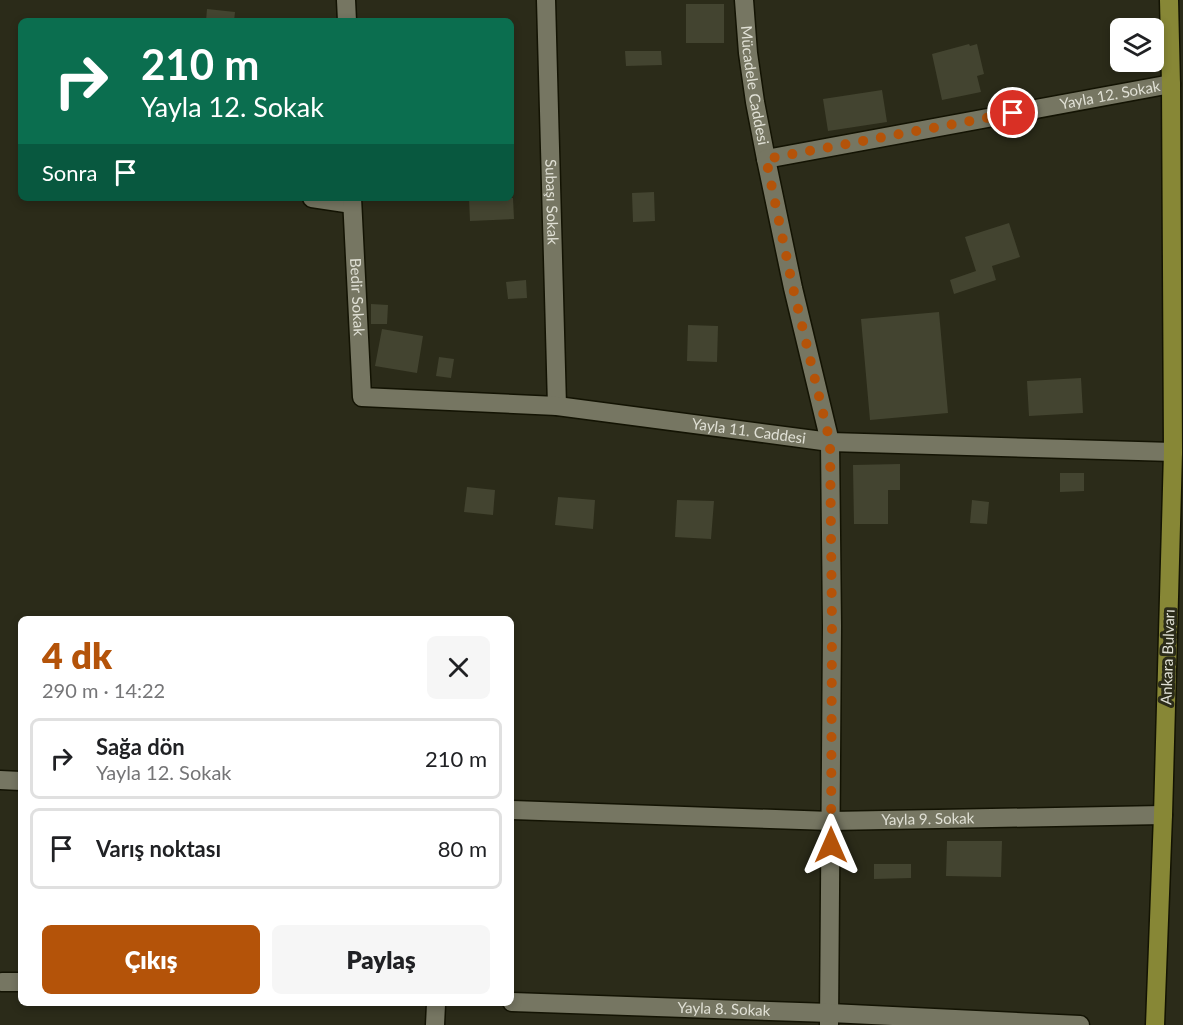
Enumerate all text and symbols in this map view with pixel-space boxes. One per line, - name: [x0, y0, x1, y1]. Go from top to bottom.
- map controls: [1110, 18, 1164, 72]
- button: layers: [1110, 18, 1164, 72]
- street label: Mücadele Caddesi: [738, 25, 773, 146]
- text: 210 m: [141, 39, 259, 89]
- icon: right: [42, 42, 120, 120]
- street label: Yayla 12. Sokak: [1058, 76, 1162, 112]
- pin: [987, 87, 1038, 138]
- text: Yayla 12. Sokak: [141, 90, 324, 123]
- icon: arrive: [996, 96, 1029, 129]
- icon: arrive: [109, 156, 142, 189]
- text: Sonra: [42, 159, 97, 186]
- street label: Subaşı Sokak: [542, 159, 563, 245]
- street label: Bedir Sokak: [347, 257, 369, 337]
- street label: Yayla 11. Caddesi: [691, 414, 807, 447]
- street label: Ankara Bulvarı: [1156, 609, 1178, 705]
- text: 4 dk: [42, 633, 112, 677]
- button: close: [427, 636, 490, 699]
- text: 290 m · 14:22: [42, 678, 165, 702]
- text: Sağa dön: [96, 733, 185, 760]
- icon: right: [45, 742, 78, 775]
- text: 210 m: [425, 745, 487, 772]
- text: Yayla 12. Sokak: [96, 760, 231, 784]
- street label: Yayla 9. Sokak: [881, 808, 975, 828]
- position arrow: [799, 813, 863, 877]
- icon: arrive: [45, 832, 78, 865]
- text: Varış noktası: [96, 835, 221, 862]
- text: 80 m: [438, 835, 487, 862]
- button: Çıkış: [42, 925, 260, 994]
- button: Paylaş: [272, 925, 490, 994]
- street label: Yayla 8. Sokak: [677, 998, 771, 1019]

